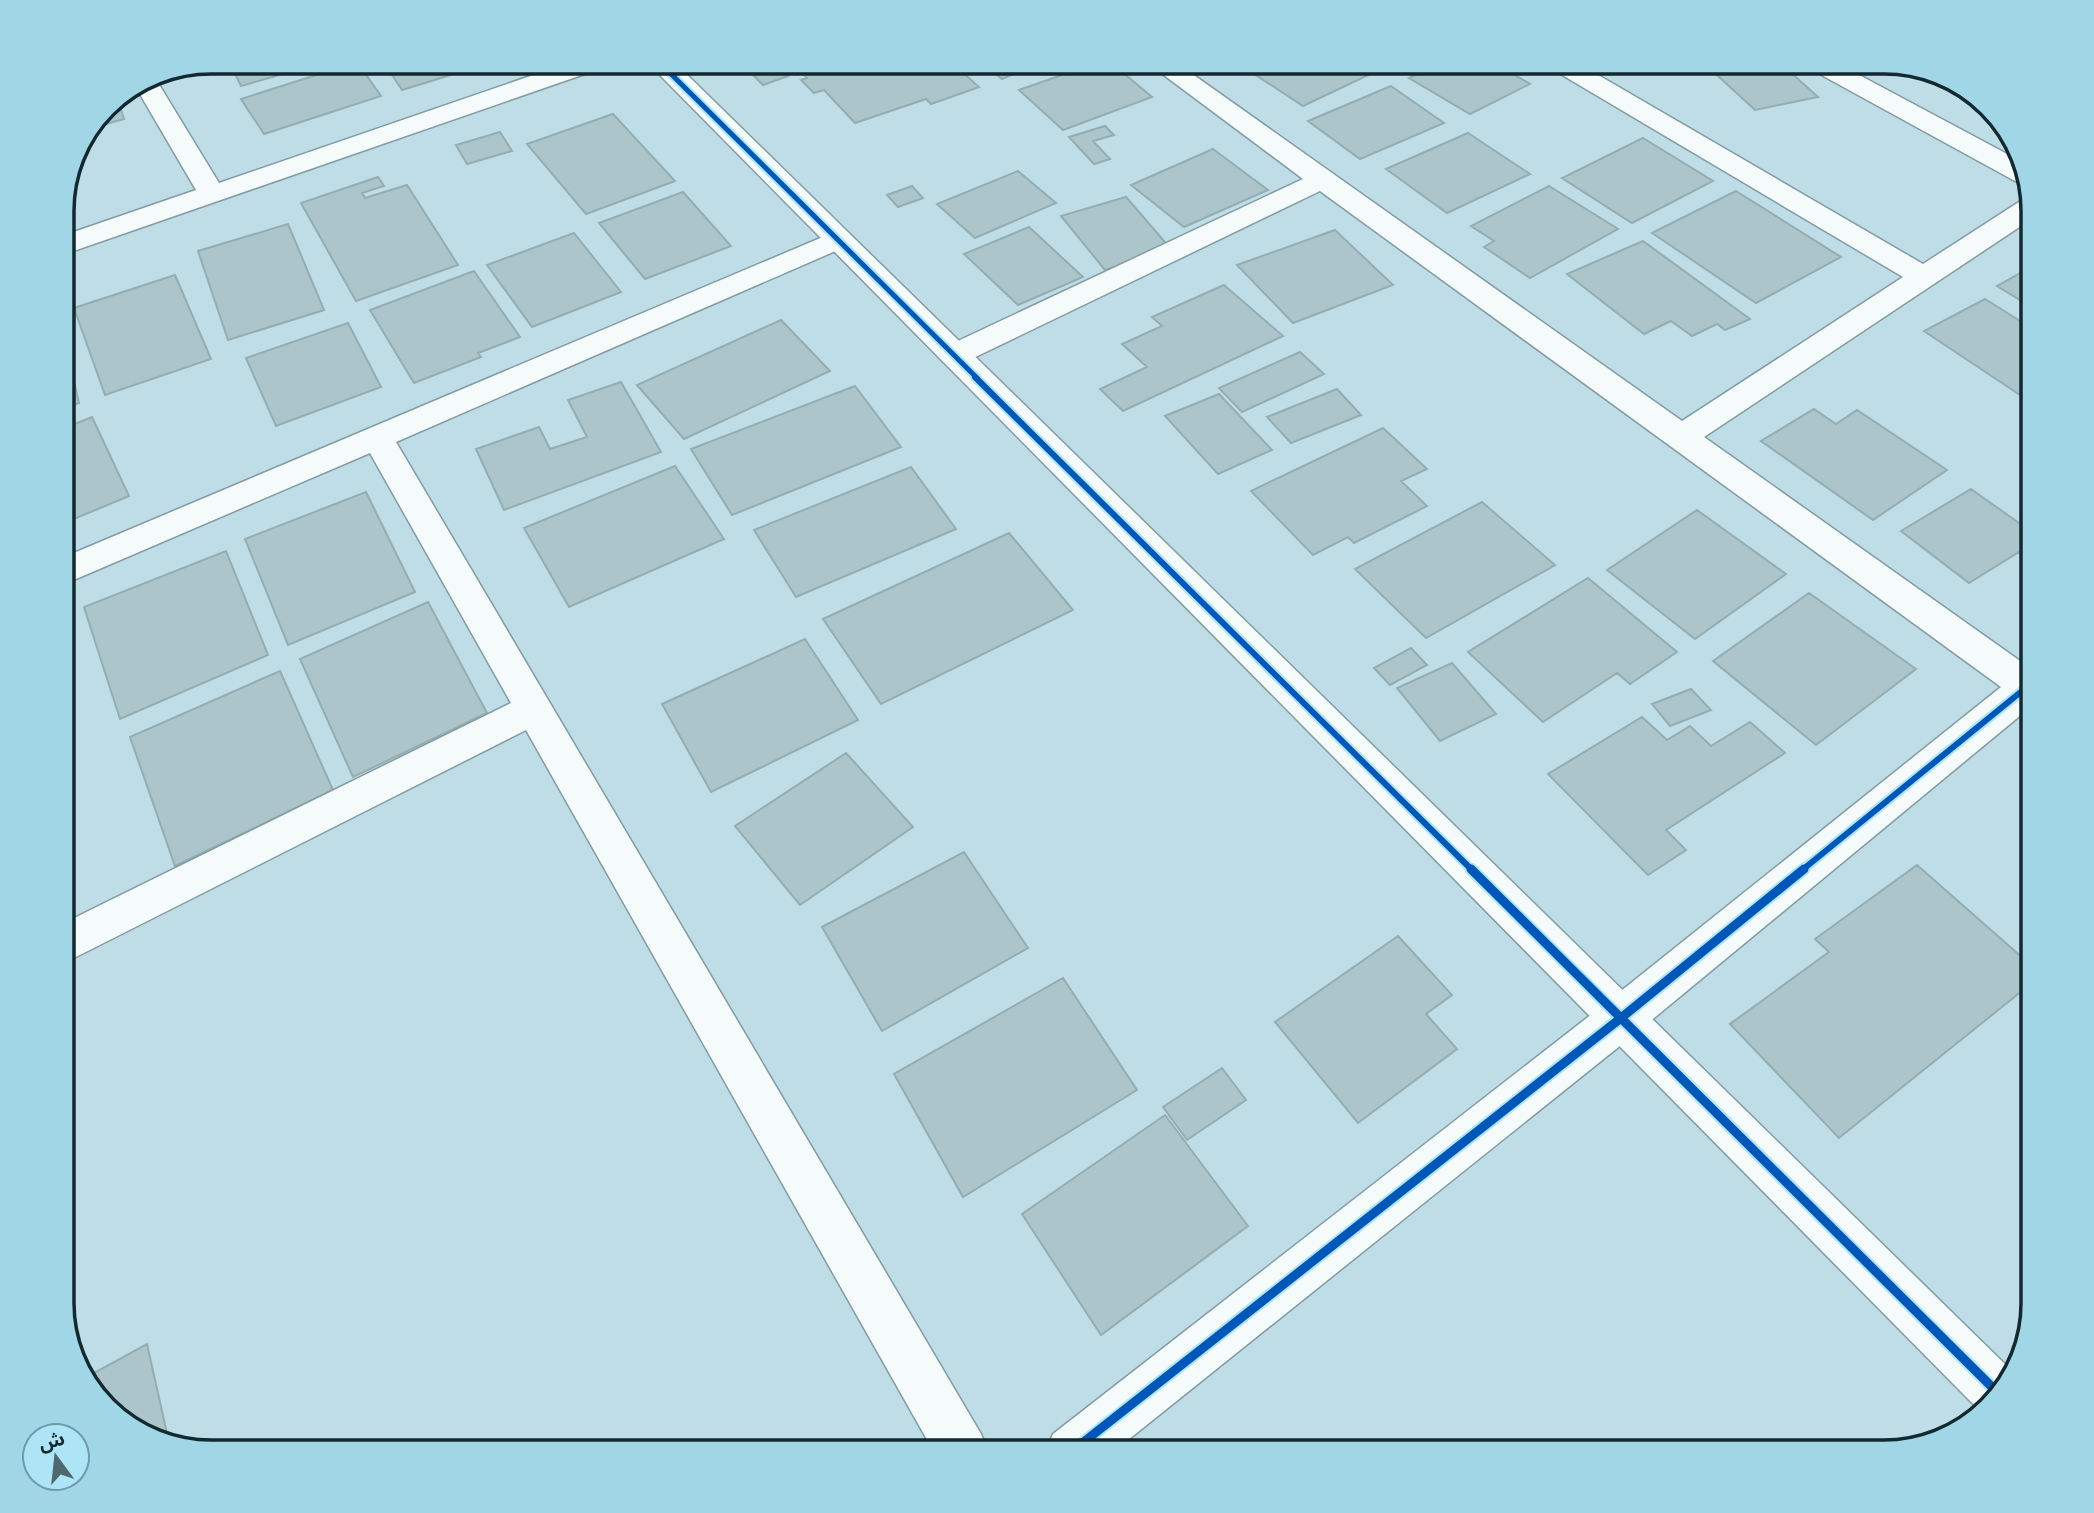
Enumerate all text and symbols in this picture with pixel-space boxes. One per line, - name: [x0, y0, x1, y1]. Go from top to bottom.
- north arrow: [21, 1422, 91, 1492]
- text: ش: [36, 1428, 67, 1455]

